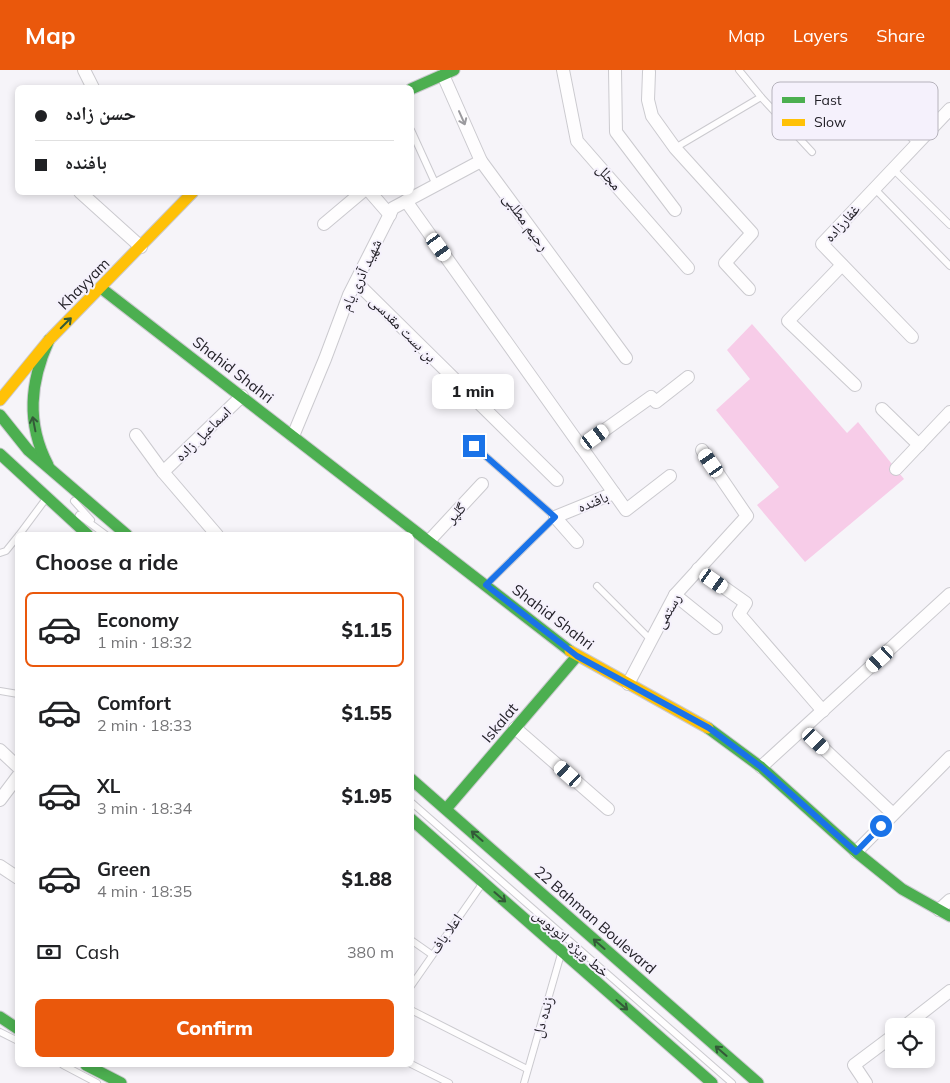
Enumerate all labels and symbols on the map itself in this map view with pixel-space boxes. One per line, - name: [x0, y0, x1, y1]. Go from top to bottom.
- legend: [772, 82, 938, 140]
- text: Fast: [814, 91, 842, 109]
- one-way arrow: [457, 110, 467, 125]
- text: Slow: [814, 113, 846, 131]
- street label: مجلل: [592, 159, 626, 195]
- street label: رحیم مطلبی: [498, 189, 554, 255]
- street label: غفارزاده: [820, 199, 864, 246]
- car: [424, 230, 453, 264]
- street label: شهید آذری یام: [336, 236, 386, 314]
- street label: Khayyam: [54, 254, 113, 313]
- street label: بن بست مقدسی: [365, 291, 441, 367]
- one-way arrow: [60, 317, 72, 329]
- street label: Shahid Shahri: [189, 332, 278, 407]
- callout: 1 min: [433, 374, 515, 408]
- street label: اسماعیل زاده: [171, 402, 235, 466]
- one-way arrow: [28, 416, 38, 432]
- car: [578, 422, 611, 452]
- route end: [463, 435, 485, 457]
- car: [696, 446, 725, 480]
- street label: بافنده: [574, 487, 611, 516]
- street label: گلپر: [441, 498, 470, 528]
- car: [697, 566, 730, 596]
- street label: Shahid Shahri: [509, 580, 598, 653]
- street label: رستمی: [650, 590, 686, 632]
- car: [863, 643, 896, 675]
- street label: Iskalat: [478, 699, 522, 746]
- car: [799, 725, 832, 757]
- car: [551, 758, 584, 790]
- route start: [870, 815, 892, 837]
- one-way arrow: [471, 831, 484, 842]
- street label: 22 Bahman Boulevard: [531, 862, 660, 978]
- one-way arrow: [494, 892, 507, 903]
- street label: خط ویژه اتوبوس: [528, 904, 614, 982]
- street label: اعلا باف: [425, 910, 466, 958]
- one-way arrow: [593, 938, 606, 949]
- street label: زنده دل: [528, 994, 558, 1040]
- one-way arrow: [616, 999, 629, 1010]
- one-way arrow: [715, 1045, 728, 1057]

